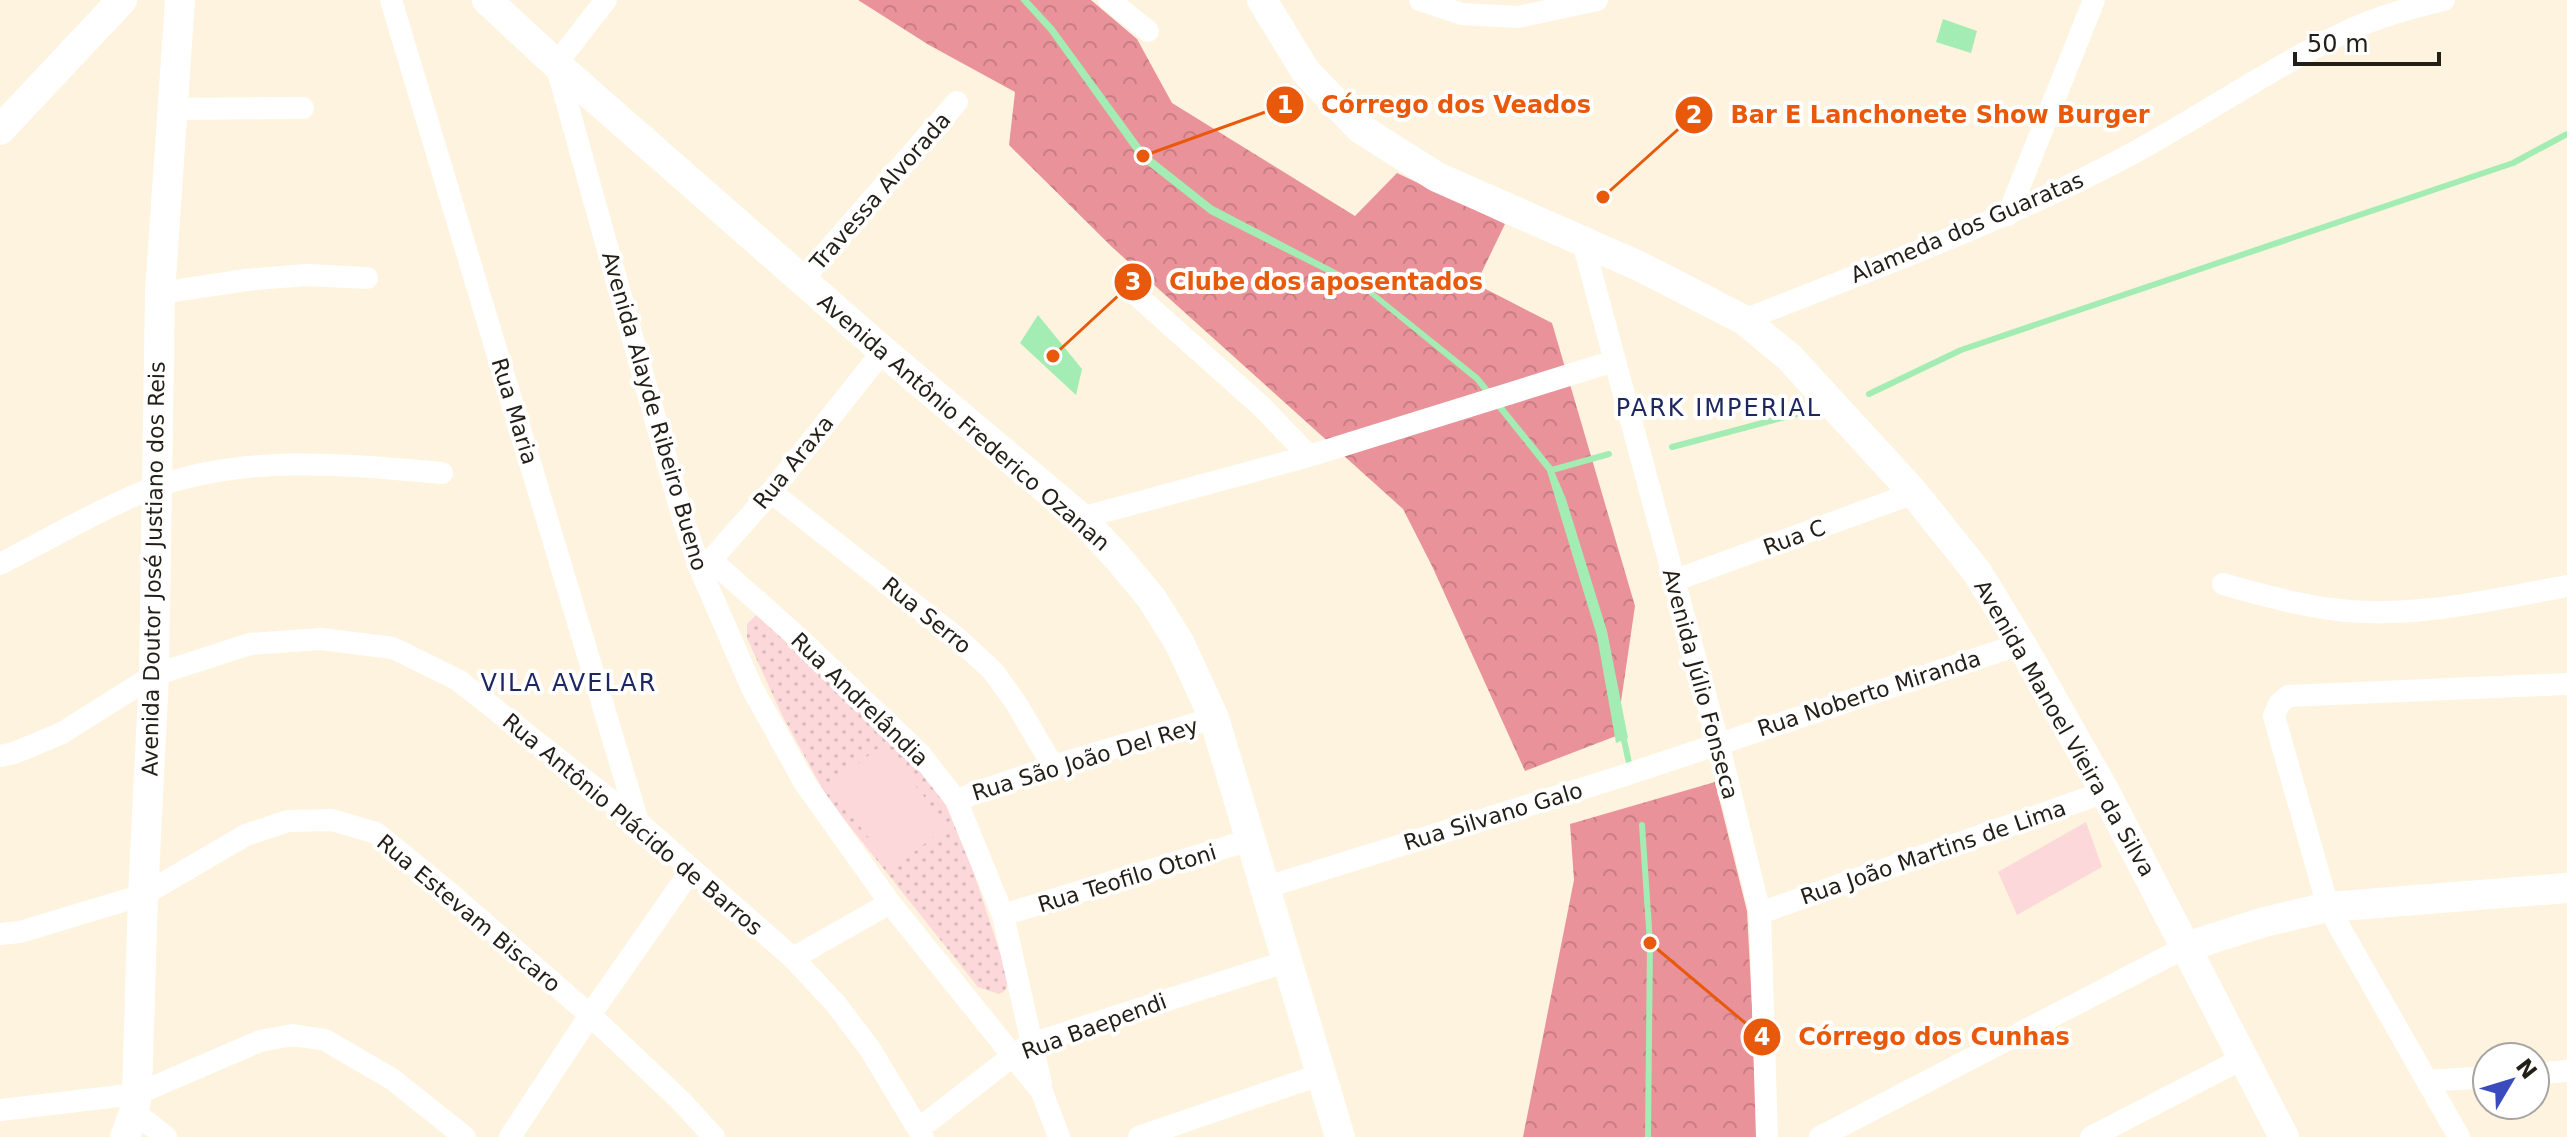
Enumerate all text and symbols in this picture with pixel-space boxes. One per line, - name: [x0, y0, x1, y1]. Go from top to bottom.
- scale bar: [2295, 16, 2439, 66]
- text: 50 m: [2307, 30, 2369, 58]
- callout: Córrego dos Veados: [1265, 81, 1607, 129]
- text: 1: [1277, 91, 1293, 119]
- text: Córrego dos Veados: [1321, 91, 1591, 119]
- callout: Bar E Lanchonete Show Burger: [1674, 91, 2165, 139]
- text: 2: [1686, 101, 1702, 129]
- text: Bar E Lanchonete Show Burger: [1730, 101, 2150, 129]
- street label: Travessa Alvorada: [805, 108, 956, 276]
- street label: Alameda dos Guaratas: [1847, 167, 2087, 288]
- street label: Avenida Alayde Ribeiro Bueno: [597, 249, 712, 574]
- callout: Clube dos aposentados: [1113, 258, 1499, 306]
- text: 3: [1125, 268, 1141, 296]
- text: Clube dos aposentados: [1169, 268, 1483, 296]
- street label: Avenida Antônio Frederico Ozanan: [813, 289, 1115, 556]
- street label: Rua Maria: [487, 355, 543, 467]
- street label: Avenida Doutor José Justiano dos Reis: [137, 361, 170, 777]
- district label: PARK IMPERIAL: [1616, 394, 1822, 422]
- street label: Rua Araxa: [748, 411, 839, 514]
- street label: Rua C: [1760, 515, 1829, 560]
- street label: Avenida Júlio Fonseca: [1658, 566, 1743, 802]
- street label: Rua Serro: [877, 572, 976, 659]
- street label: Avenida Manoel Vieira da Silva: [1969, 576, 2160, 881]
- street label: Rua Andrelândia: [786, 628, 933, 771]
- street label: Rua Noberto Miranda: [1754, 646, 1984, 741]
- district label: VILA AVELAR: [481, 669, 657, 697]
- street label: Rua Antônio Plácido de Barros: [498, 708, 767, 940]
- street label: Rua São João Del Rey: [969, 713, 1201, 806]
- street label: Rua Silvano Galo: [1401, 777, 1586, 856]
- street label: Rua João Martins de Lima: [1797, 795, 2069, 910]
- street label: Rua Estevam Biscaro: [372, 829, 565, 997]
- street label: Rua Teofilo Otoni: [1035, 839, 1219, 918]
- street label: Rua Baependi: [1018, 989, 1170, 1064]
- callout: Córrego dos Cunhas: [1742, 1013, 2086, 1061]
- text: 4: [1754, 1023, 1770, 1051]
- text: Córrego dos Cunhas: [1798, 1023, 2070, 1051]
- north arrow: [2471, 1041, 2551, 1121]
- text: N: [2511, 1054, 2542, 1084]

